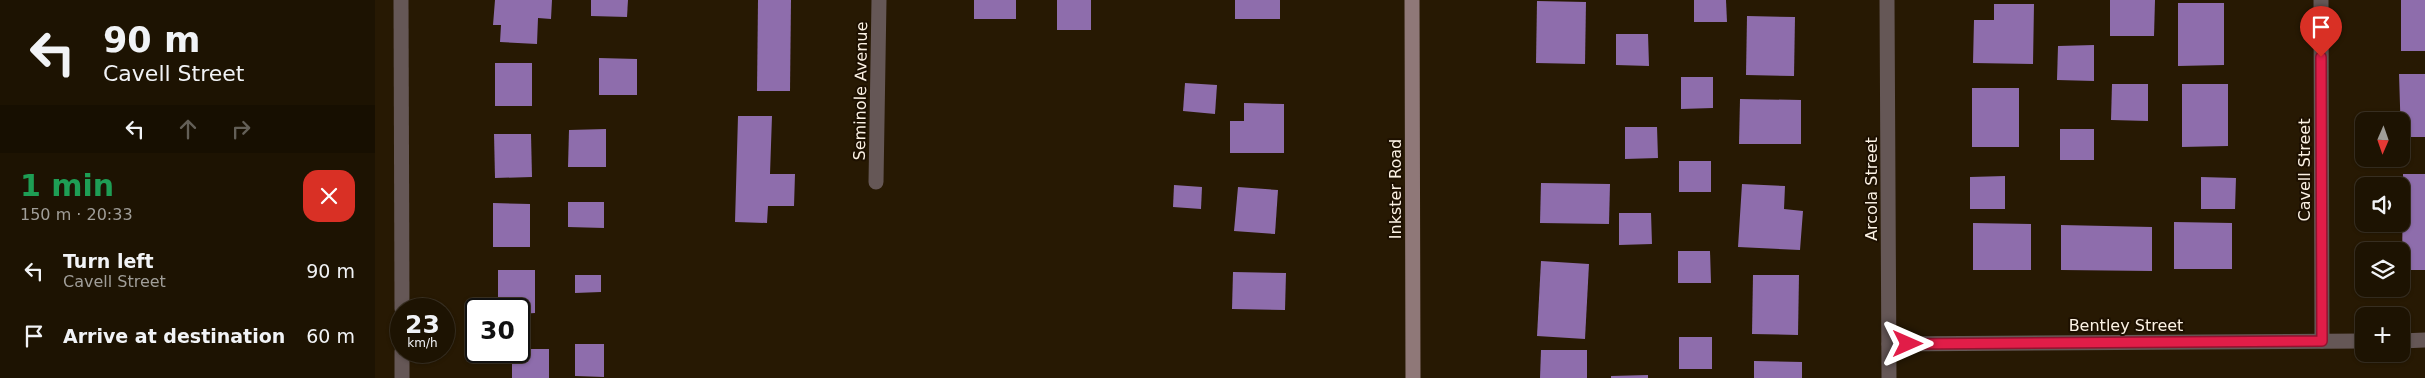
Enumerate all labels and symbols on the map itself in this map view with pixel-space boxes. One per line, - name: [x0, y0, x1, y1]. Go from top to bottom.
- pin: [2300, 6, 2342, 57]
- street label: Seminole Avenue: [850, 21, 871, 161]
- north arrow: [2355, 112, 2410, 168]
- street label: Cavell Street: [2295, 119, 2314, 221]
- street label: Arcola Street: [1862, 137, 1881, 241]
- street label: Inkster Road: [1386, 139, 1405, 239]
- speed limit sign: 30: [465, 298, 530, 363]
- street label: Bentley Street: [2069, 316, 2183, 335]
- position arrow: [1881, 317, 1933, 369]

